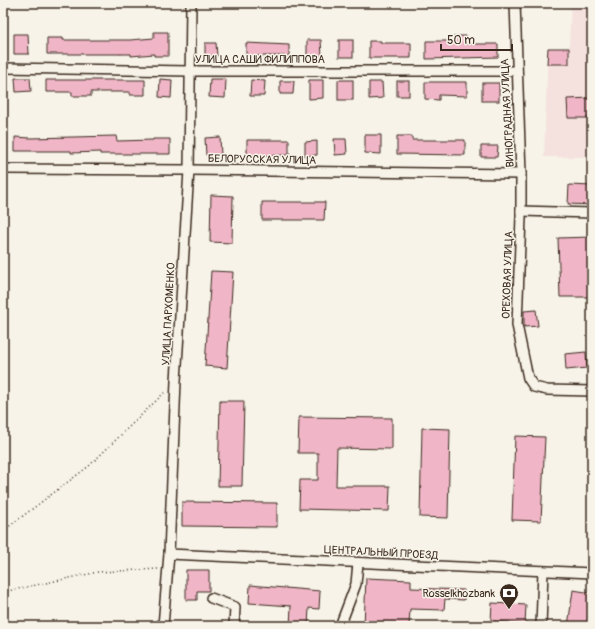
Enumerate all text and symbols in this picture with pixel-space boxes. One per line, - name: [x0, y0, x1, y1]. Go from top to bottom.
- scale bar: [441, 26, 512, 52]
- text: 50 m: [447, 33, 475, 48]
- street label: УЛИЦА САШИ ФИЛИППОВА: [195, 53, 325, 66]
- street label: ВИНОГРАДНАЯ УЛИЦА: [498, 58, 517, 168]
- street label: БЕЛОРУССКАЯ УЛИЦА: [208, 152, 316, 167]
- street label: ОРЕХОВАЯ УЛИЦА: [499, 231, 516, 319]
- street label: УЛИЦА ПАРХОМЕНКО: [159, 262, 178, 366]
- street label: ЦЕНТРАЛЬНЫЙ ПРОЕЗД: [324, 543, 439, 562]
- bank icon: Rosselkhozbank: [498, 582, 520, 610]
- place label: Rosselkhozbank: [422, 587, 495, 600]

